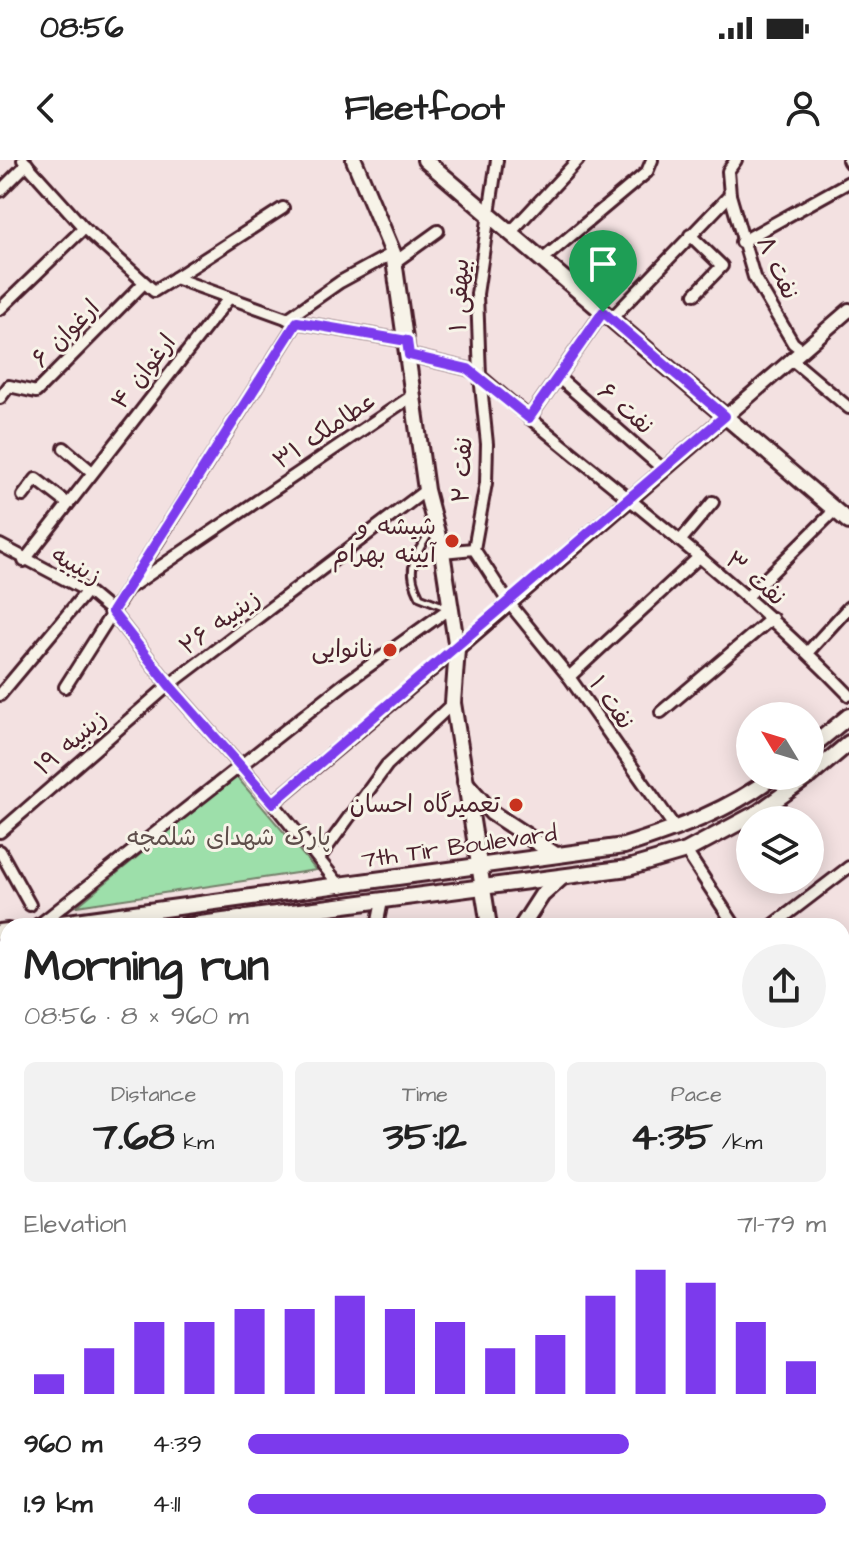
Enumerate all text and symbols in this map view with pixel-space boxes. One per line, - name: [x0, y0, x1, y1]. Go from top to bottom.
- text: 08:56: [40, 7, 123, 49]
- text: Fleetfoot: [344, 83, 505, 134]
- icon: back: [24, 86, 68, 130]
- icon: person: [781, 86, 825, 130]
- pin: [569, 230, 637, 312]
- street label: نفت ۸: [748, 231, 806, 305]
- icon: arrive: [581, 242, 625, 286]
- street label: بیهقی ۱: [442, 258, 478, 332]
- street label: ارغوان ۶: [24, 292, 108, 376]
- street label: ارغوان ۴: [104, 327, 184, 417]
- street label: نفت ۶: [590, 375, 660, 443]
- street label: عطاملک ۳۱: [266, 384, 384, 478]
- street label: نفت ۲: [444, 436, 482, 504]
- place label: شیشه و آیینه بهرام: [333, 510, 437, 573]
- marker: شیشه و آیینه بهرام: [443, 532, 461, 550]
- street label: زینبیه: [45, 538, 107, 594]
- street label: نفت ۳: [717, 544, 793, 614]
- street label: زینبیه ۲۶: [173, 582, 267, 664]
- place label: نانوایی: [312, 633, 374, 667]
- marker: نانوایی: [381, 641, 399, 659]
- street label: نفت ۱: [580, 669, 642, 737]
- street label: زینبیه ۱۹: [28, 702, 114, 784]
- north arrow: [736, 702, 824, 790]
- map controls: [736, 702, 824, 894]
- place label: تعمیرگاه احسان: [350, 788, 501, 822]
- marker: تعمیرگاه احسان: [507, 796, 525, 814]
- button: layers: [736, 806, 824, 894]
- street label: 7th Tir Boulevard: [359, 816, 559, 878]
- park label: پارک شهدای شلمچه: [127, 821, 331, 855]
- text: Morning run: [24, 937, 269, 998]
- button: share: [742, 944, 826, 1028]
- text: 08:56 · 8 × 960 m: [24, 998, 249, 1034]
- text: Distance: [111, 1079, 196, 1110]
- text: Time: [402, 1079, 448, 1110]
- text: Pace: [671, 1079, 722, 1110]
- text: 7.68: [93, 1110, 175, 1165]
- text: 35:12: [383, 1110, 467, 1165]
- text: 4:35: [630, 1110, 713, 1165]
- text: km: [175, 1127, 214, 1158]
- text: /km: [713, 1127, 762, 1158]
- text: Elevation: [24, 1206, 126, 1242]
- text: 71–79 m: [737, 1206, 826, 1242]
- text: 960 m: [24, 1426, 102, 1462]
- text: 4:39: [152, 1426, 202, 1462]
- text: 1.9 km: [24, 1486, 92, 1522]
- text: 4:11: [152, 1486, 181, 1522]

